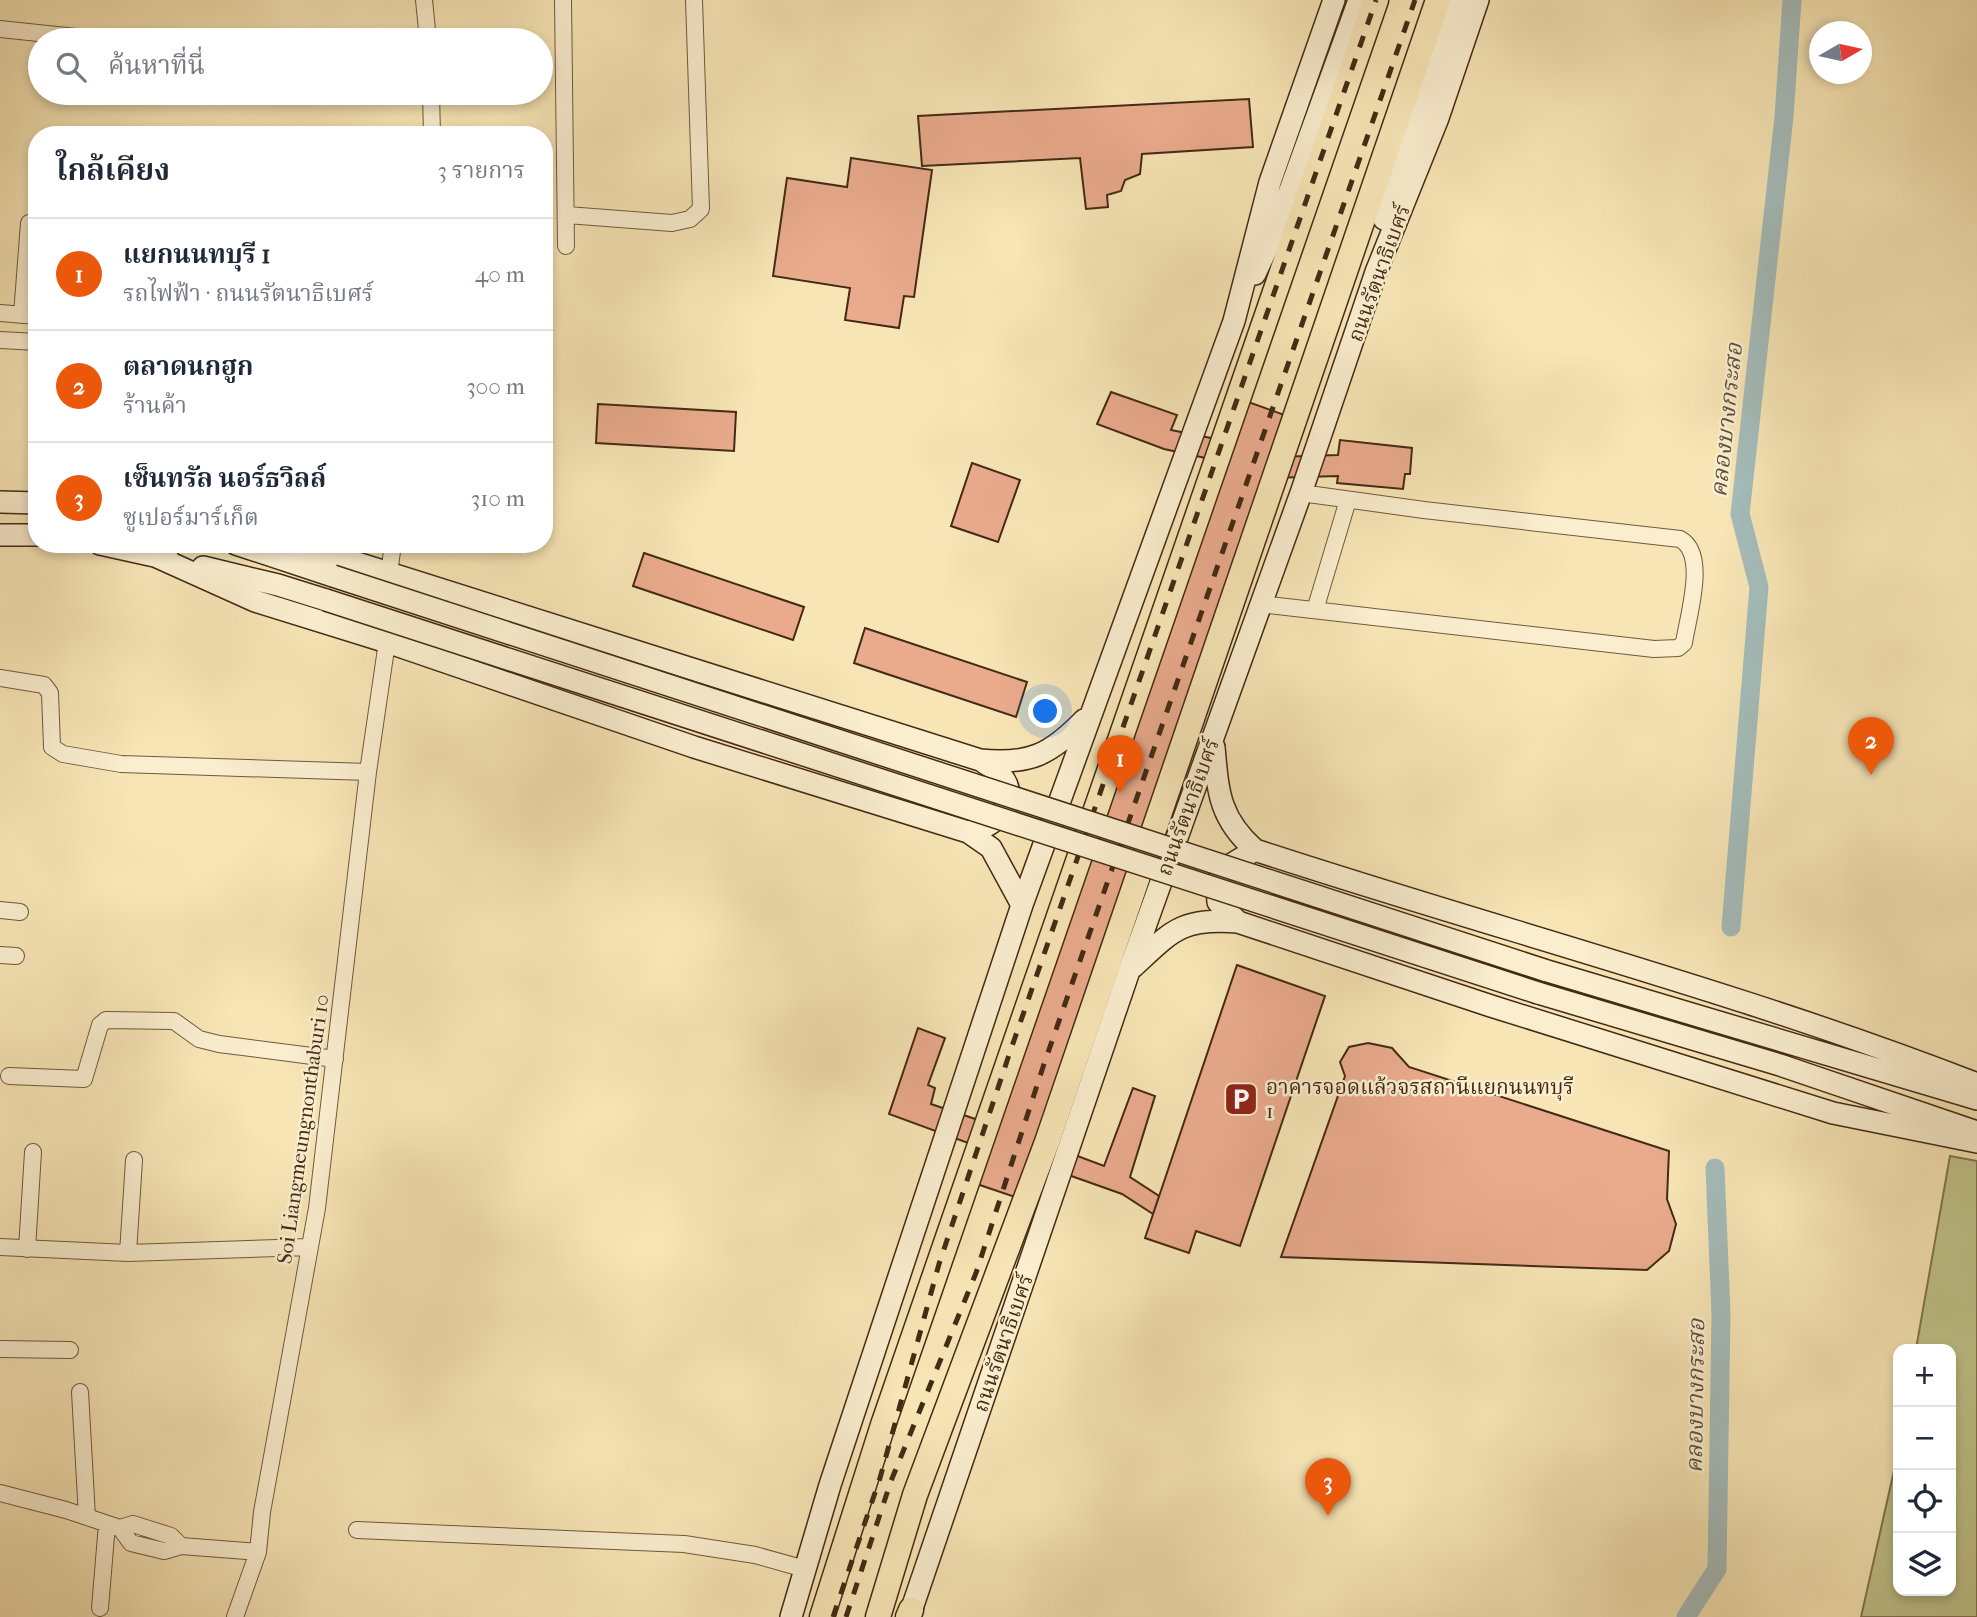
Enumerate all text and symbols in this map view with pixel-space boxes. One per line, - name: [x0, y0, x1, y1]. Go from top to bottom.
- north arrow: [1809, 21, 1872, 84]
- search box: [28, 28, 553, 105]
- icon: search: [52, 48, 90, 86]
- text: ค้นหาที่นี่: [108, 50, 205, 81]
- text: ใกล้เคียง: [56, 153, 170, 188]
- text: 3 รายการ: [437, 157, 525, 184]
- street label: ถนนรัตนาธิเบศร์: [1342, 200, 1415, 345]
- text: แยกนนทบุรี 1: [123, 239, 271, 270]
- text: 1: [75, 261, 83, 288]
- text: 40 m: [475, 261, 525, 288]
- text: รถไฟฟ้า · ถนนรัตนาธิเบศร์: [123, 280, 373, 307]
- water label: คลองบางกระสอ: [1705, 340, 1748, 498]
- text: ตลาดนกฮูก: [123, 351, 253, 382]
- text: 2: [73, 373, 85, 400]
- text: 300 m: [466, 373, 525, 400]
- text: ร้านค้า: [123, 392, 187, 419]
- text: เซ็นทรัล นอร์ธวิลล์: [123, 463, 326, 494]
- text: 3: [74, 485, 84, 512]
- text: 310 m: [471, 485, 525, 512]
- text: ซูเปอร์มาร์เก็ต: [123, 504, 259, 531]
- your location: [1028, 694, 1062, 728]
- pin: 2: [1848, 717, 1894, 775]
- street label: ถนนรัตนาธิเบศร์: [1151, 734, 1224, 879]
- pin: 1: [1097, 735, 1143, 793]
- street label: Soi Liangmeungnonthaburi 10: [272, 993, 334, 1265]
- place label: อาคารจอดแล้วจรสถานีแยกนนทบุรี 1: [1266, 1075, 1574, 1123]
- parking icon: อาคารจอดแล้วจรสถานีแยกนนทบุรี 1: [1222, 1080, 1260, 1118]
- street label: ถนนรัตนาธิเบศร์: [967, 1270, 1038, 1415]
- water label: คลองบางกระสอ: [1681, 1317, 1710, 1473]
- map controls: [1893, 1344, 1956, 1596]
- button: +: [1893, 1344, 1956, 1407]
- button: −: [1893, 1407, 1956, 1470]
- pin: 3: [1305, 1458, 1351, 1516]
- button: locate: [1893, 1470, 1956, 1533]
- button: layers: [1893, 1533, 1956, 1596]

